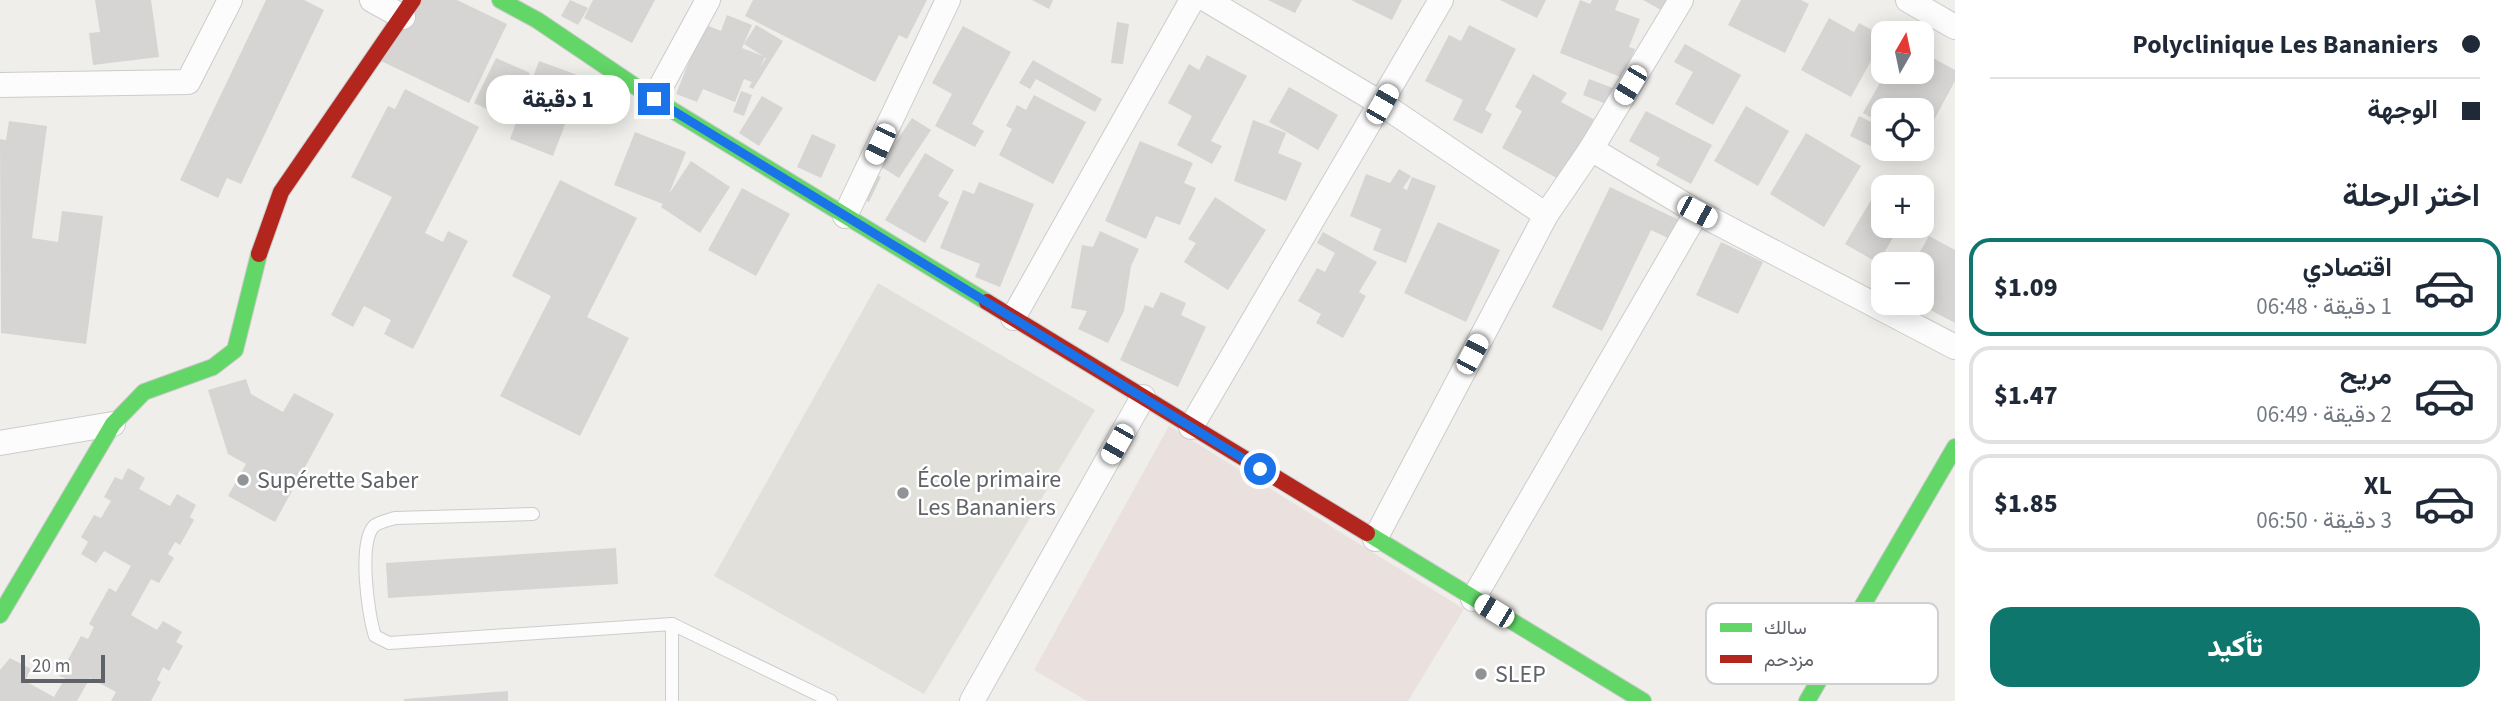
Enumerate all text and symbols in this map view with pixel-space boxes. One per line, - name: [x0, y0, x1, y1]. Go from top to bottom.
- north arrow: [1871, 21, 1934, 84]
- map controls: [1871, 21, 1934, 315]
- text: Polyclinique Les Bananiers: [2132, 26, 2438, 63]
- car: [1611, 62, 1650, 108]
- callout: 1 دقيقة: [486, 74, 630, 124]
- car: [1363, 81, 1402, 127]
- text: 1 دقيقة: [522, 83, 594, 116]
- route end: [638, 83, 670, 115]
- text: الوجهة: [2367, 91, 2438, 128]
- button: locate: [1871, 98, 1934, 161]
- car: [862, 121, 899, 167]
- text: اختر الرحلة: [2342, 173, 2480, 219]
- button: +: [1871, 175, 1934, 238]
- car: [1674, 193, 1721, 231]
- text: اقتصادي: [2303, 249, 2392, 286]
- button: −: [1871, 252, 1934, 315]
- icon: car: [2413, 256, 2476, 319]
- text: $1.09: [1994, 269, 2058, 306]
- text: 1 دقيقة · 06:48: [2256, 290, 2392, 323]
- car: [1453, 331, 1492, 377]
- text: مريح: [2340, 357, 2392, 394]
- icon: car: [2413, 364, 2476, 427]
- text: $1.47: [1994, 377, 2058, 414]
- text: 2 دقيقة · 06:49: [2256, 398, 2392, 431]
- car: [1098, 421, 1137, 467]
- route start: [1244, 453, 1276, 485]
- place label: École primaire Les Bananiers: [917, 462, 1061, 525]
- place label: Supérette Saber: [257, 463, 419, 498]
- text: XL: [2364, 467, 2392, 504]
- marker: Supérette Saber: [235, 472, 251, 488]
- icon: car: [2413, 472, 2476, 535]
- marker: École primaire Les Bananiers: [895, 485, 911, 501]
- text: $1.85: [1994, 485, 2058, 522]
- text: 3 دقيقة · 06:50: [2256, 504, 2392, 537]
- car: [1471, 591, 1518, 631]
- legend: [1706, 603, 1938, 684]
- button: تأكيد: [1990, 607, 2480, 687]
- text: سالك: [1764, 615, 1807, 642]
- text: مزدحم: [1764, 647, 1814, 674]
- scale bar: [21, 652, 105, 684]
- text: 20 m: [32, 653, 70, 680]
- place label: SLEP: [1495, 657, 1546, 692]
- marker: SLEP: [1473, 666, 1489, 682]

